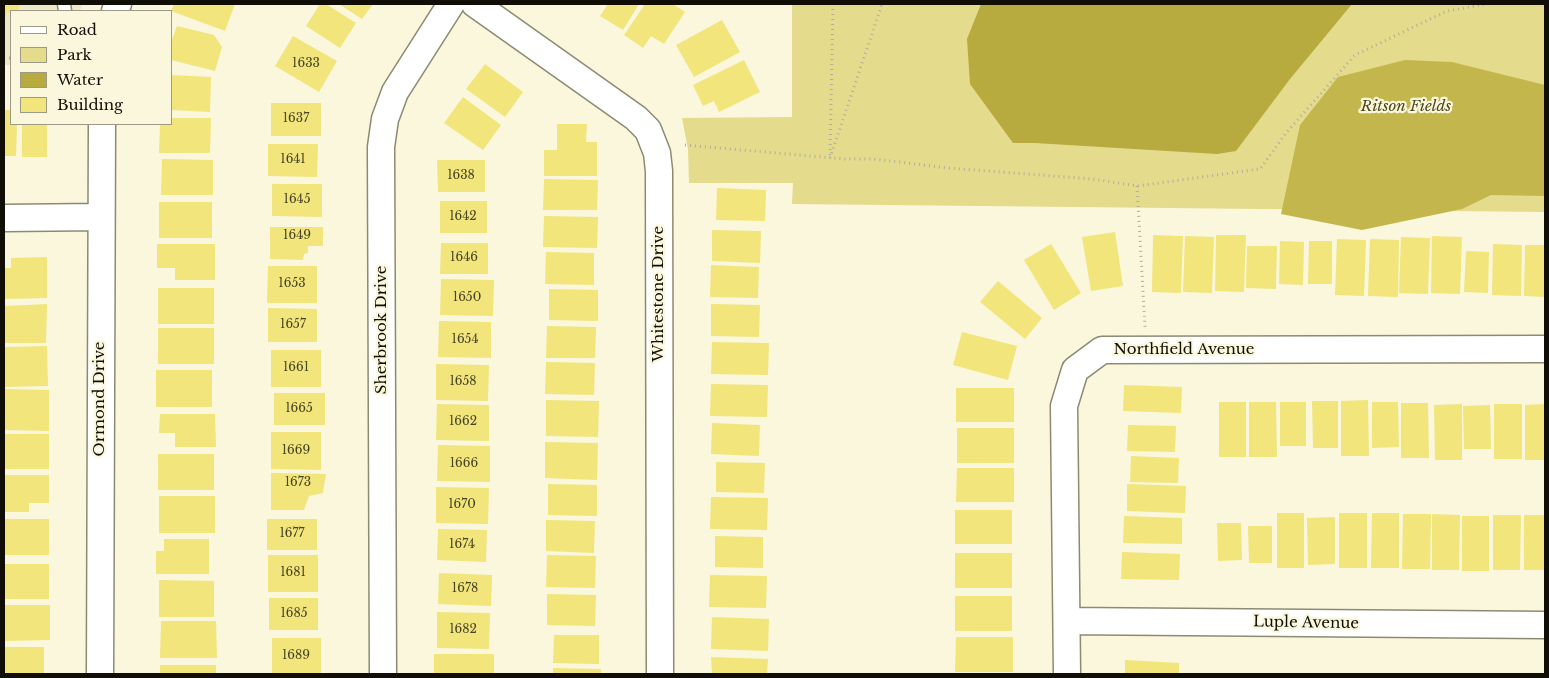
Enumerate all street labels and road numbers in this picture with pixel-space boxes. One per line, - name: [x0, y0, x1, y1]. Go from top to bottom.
- street label: Whitestone Drive: [650, 226, 668, 362]
- street label: Sherbrook Drive: [373, 266, 391, 394]
- street label: Northfield Avenue: [1114, 341, 1254, 359]
- street label: Ormond Drive: [91, 342, 109, 456]
- street label: Luple Avenue: [1253, 613, 1359, 633]

